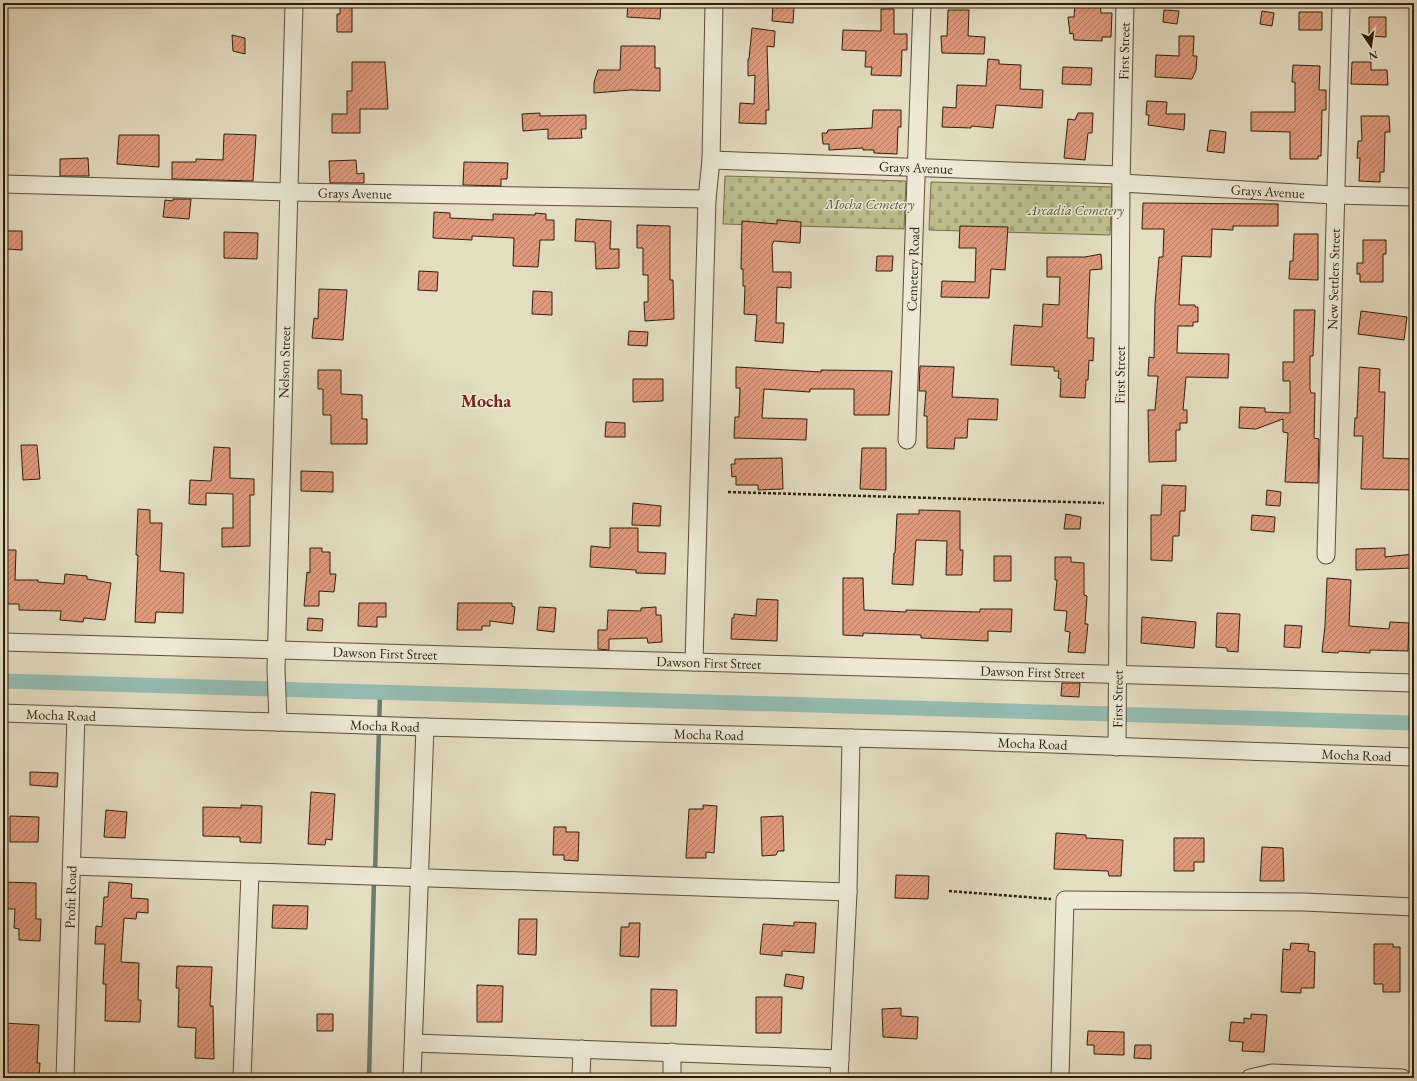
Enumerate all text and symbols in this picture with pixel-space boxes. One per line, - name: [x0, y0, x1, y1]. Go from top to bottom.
- street label: First Street: [1114, 21, 1134, 80]
- north arrow: [1351, 26, 1391, 66]
- text: N: [1367, 48, 1379, 64]
- street label: Grays Avenue: [879, 157, 954, 178]
- street label: Grays Avenue: [1230, 180, 1306, 202]
- street label: Grays Avenue: [318, 183, 393, 203]
- park label: Mocha Cemetery: [824, 195, 915, 213]
- park label: Arcadia Cemetery: [1027, 201, 1124, 219]
- street label: Cemetery Road: [902, 226, 923, 312]
- street label: New Settlers Street: [1323, 228, 1344, 330]
- street label: Nelson Street: [274, 325, 294, 399]
- street label: First Street: [1110, 345, 1129, 404]
- district label: Mocha: [461, 389, 511, 412]
- street label: Dawson First Street: [332, 643, 438, 664]
- street label: Dawson First Street: [656, 652, 762, 673]
- street label: Dawson First Street: [980, 661, 1086, 682]
- street label: First Street: [1108, 669, 1127, 728]
- street label: Mocha Road: [26, 705, 97, 725]
- street label: Mocha Road: [350, 716, 421, 736]
- street label: Mocha Road: [673, 724, 745, 744]
- street label: Mocha Road: [997, 733, 1069, 754]
- street label: Mocha Road: [1321, 745, 1393, 765]
- street label: Profit Road: [61, 864, 80, 929]

